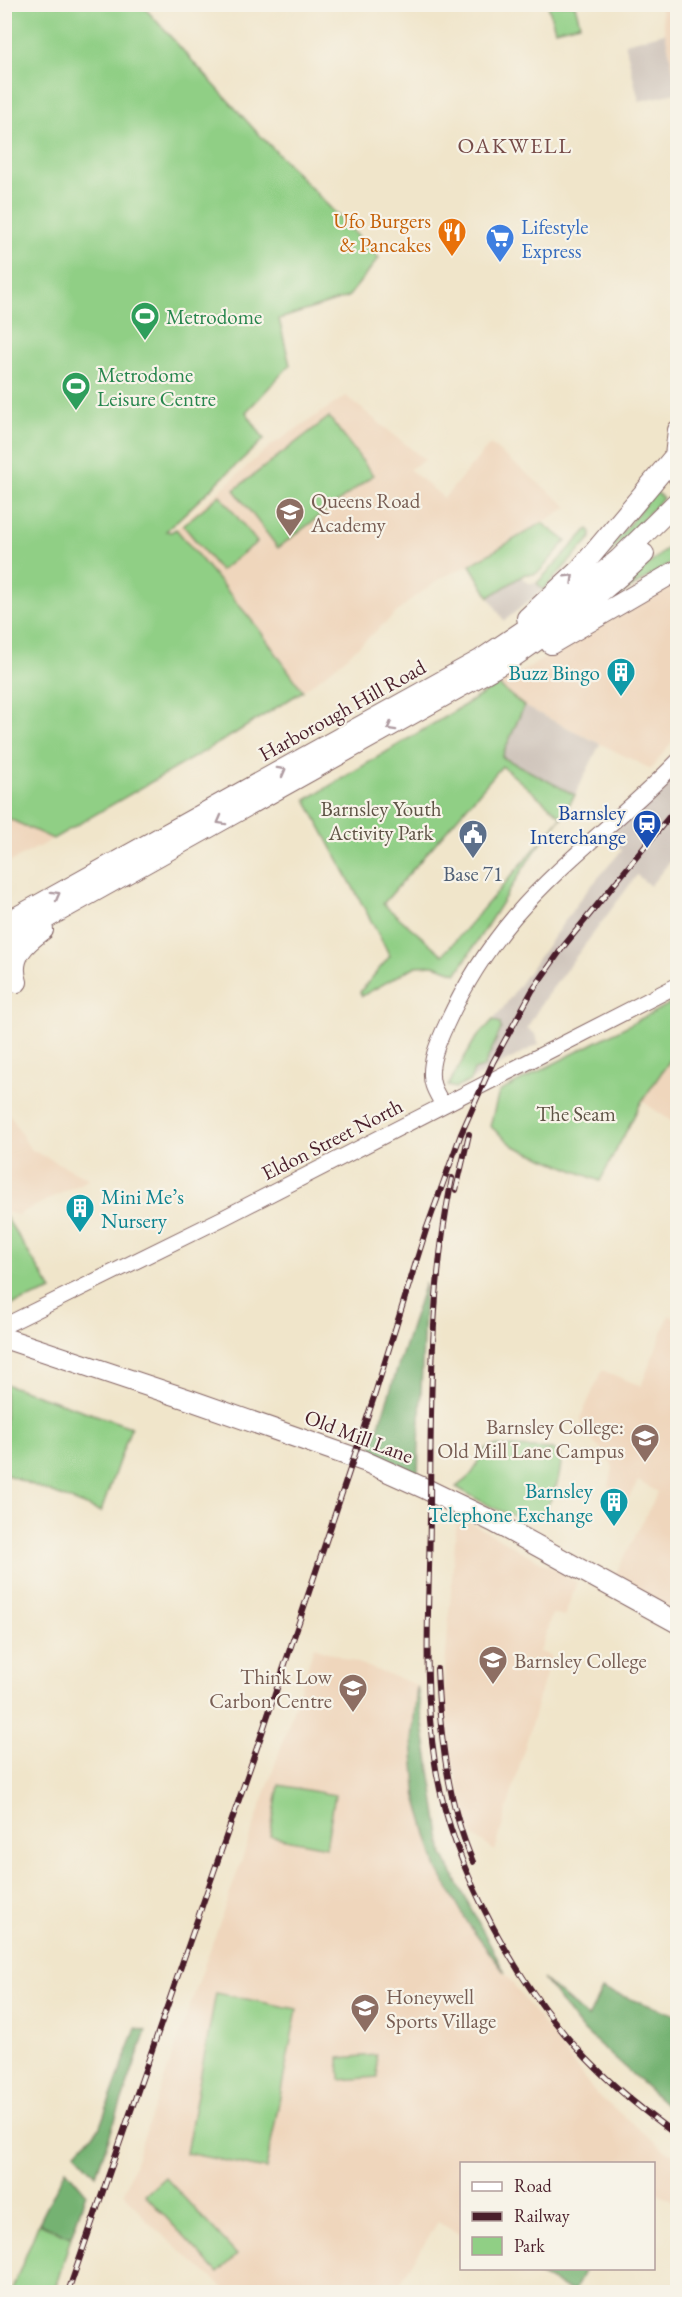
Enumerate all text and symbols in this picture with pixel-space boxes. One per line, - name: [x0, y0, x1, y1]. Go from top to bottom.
- district label: OAKWELL: [457, 131, 573, 160]
- place label: Ufo Burgers & Pancakes: [333, 207, 431, 258]
- place label: Lifestyle Express: [521, 213, 589, 264]
- restaurant icon: Ufo Burgers & Pancakes: [436, 216, 468, 258]
- supermarket icon: Lifestyle Express: [484, 222, 516, 264]
- sports icon: Metrodome: [129, 300, 161, 342]
- place label: Metrodome: [166, 303, 262, 330]
- place label: Metrodome Leisure Centre: [97, 361, 216, 412]
- sports icon: Metrodome Leisure Centre: [60, 370, 92, 412]
- place label: Queens Road Academy: [310, 487, 421, 538]
- school or university icon: Queens Road Academy: [274, 496, 306, 538]
- one-way arrow: [563, 574, 574, 585]
- street label: Harborough Hill Road: [254, 653, 430, 767]
- building icon: Buzz Bingo: [605, 656, 637, 698]
- place label: Buzz Bingo: [508, 659, 600, 686]
- one-way arrow: [387, 720, 397, 731]
- one-way arrow: [275, 767, 286, 778]
- park label: Barnsley Youth Activity Park: [320, 795, 442, 846]
- place label: Barnsley Interchange: [530, 799, 627, 850]
- station icon: Barnsley Interchange: [631, 808, 663, 850]
- one-way arrow: [216, 814, 227, 825]
- public building icon: Base 71: [457, 818, 489, 860]
- place label: Base 71: [443, 860, 503, 887]
- one-way arrow: [49, 891, 60, 903]
- street label: Eldon Street North: [257, 1092, 407, 1186]
- park label: The Seam: [536, 1100, 616, 1127]
- place label: Mini Me’s Nursery: [101, 1183, 184, 1234]
- building icon: Mini Me’s Nursery: [64, 1192, 96, 1234]
- street label: Old Mill Lane: [301, 1403, 417, 1469]
- place label: Barnsley College: Old Mill Lane Campus: [437, 1413, 624, 1464]
- school or university icon: Barnsley College: Old Mill Lane Campus: [629, 1422, 661, 1464]
- place label: Barnsley Telephone Exchange: [428, 1477, 594, 1528]
- building icon: Barnsley Telephone Exchange: [598, 1486, 630, 1528]
- school or university icon: Barnsley College: [477, 1644, 509, 1686]
- place label: Barnsley College: [514, 1647, 647, 1674]
- place label: Think Low Carbon Centre: [209, 1663, 333, 1714]
- school or university icon: Think Low Carbon Centre: [337, 1672, 369, 1714]
- place label: Honeywell Sports Village: [386, 1983, 496, 2034]
- school or university icon: Honeywell Sports Village: [349, 1992, 381, 2034]
- legend: [460, 2162, 655, 2270]
- text: Road: [514, 2174, 553, 2197]
- text: Railway: [514, 2204, 570, 2227]
- text: Park: [514, 2234, 545, 2257]

